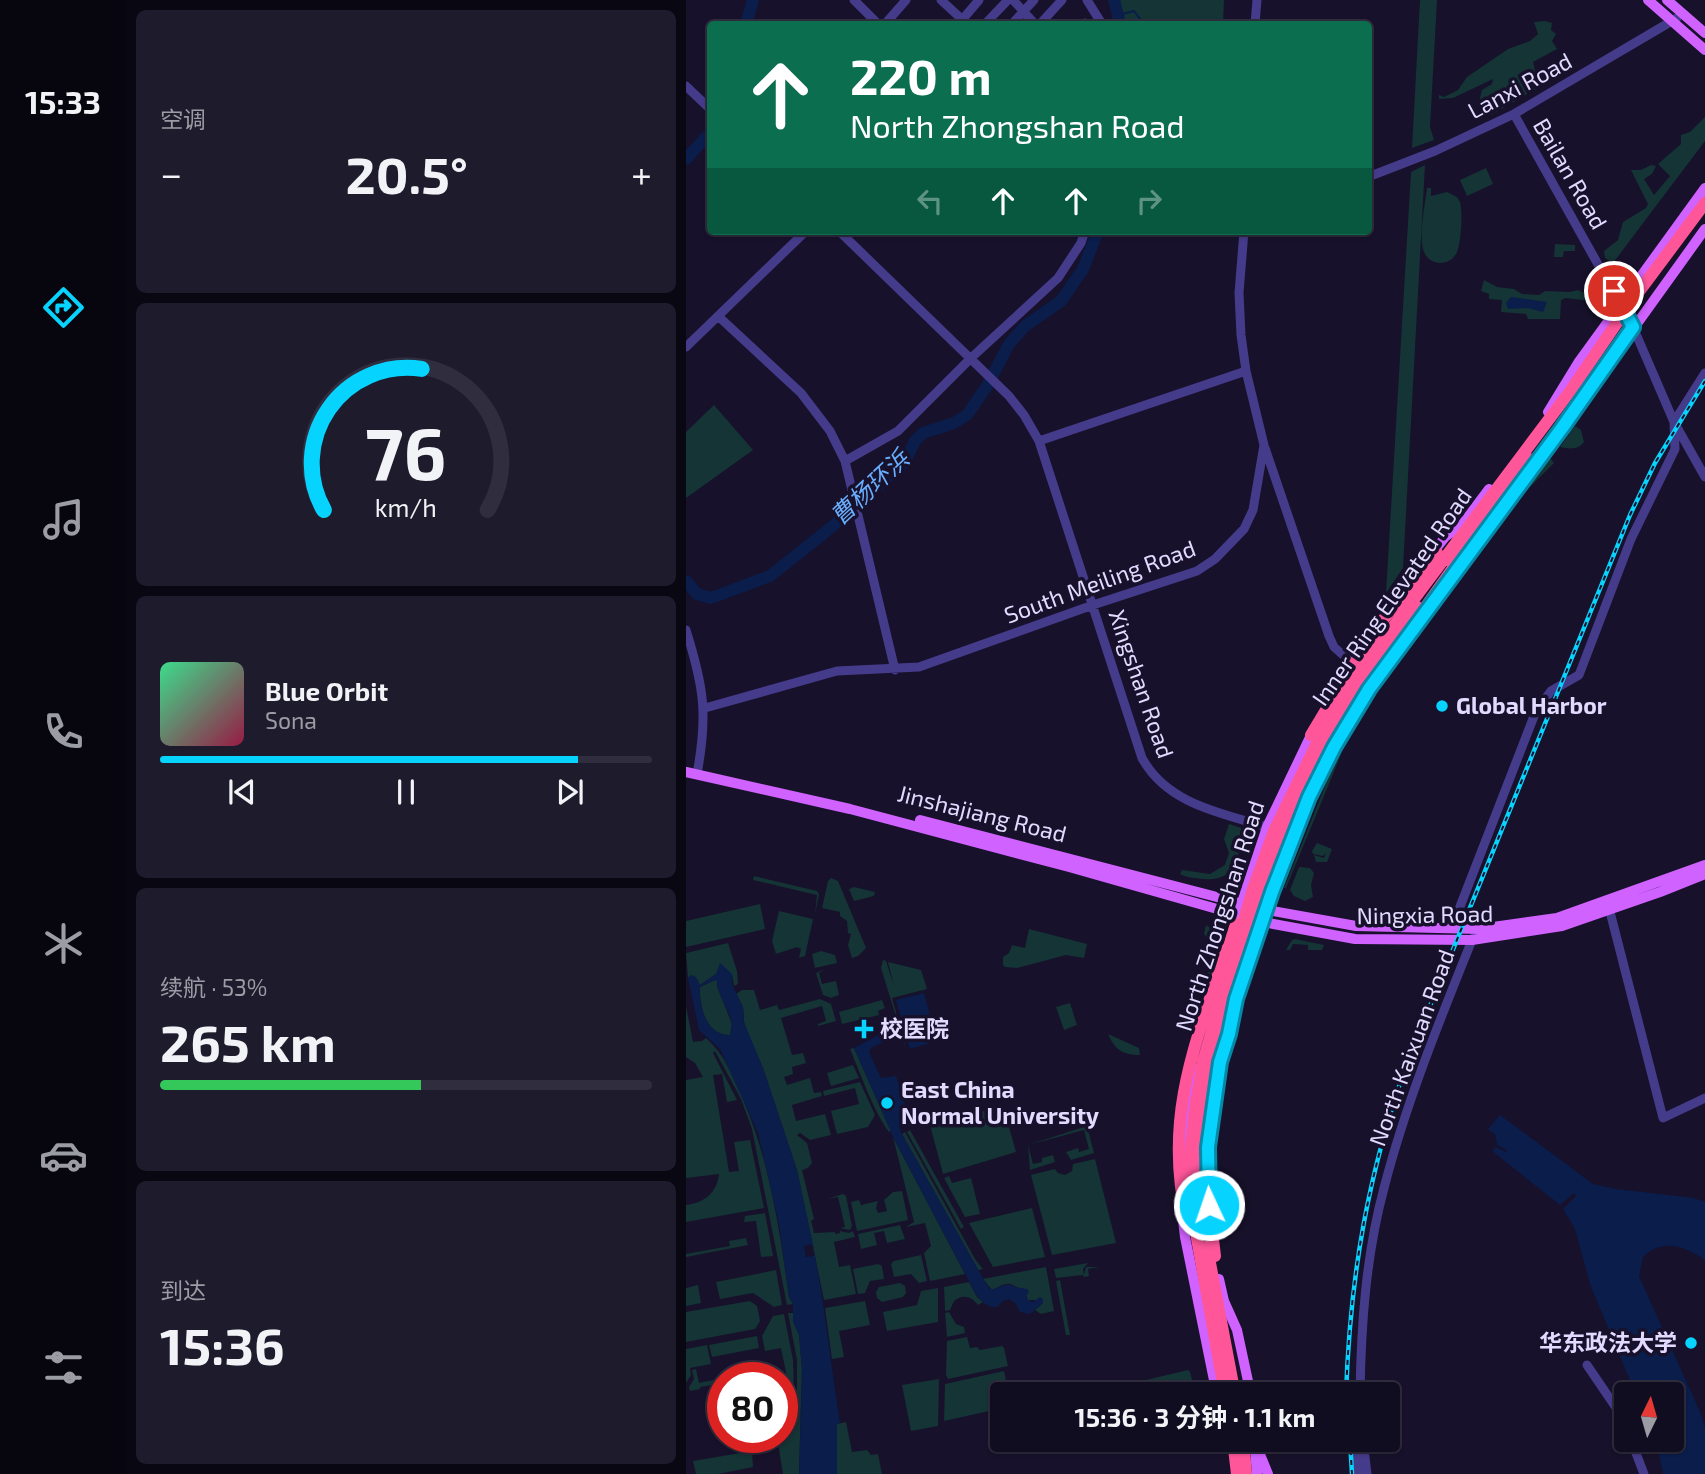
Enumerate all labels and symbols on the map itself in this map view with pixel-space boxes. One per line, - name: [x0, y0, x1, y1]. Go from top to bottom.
- street label: Lanxi Road: [1463, 46, 1576, 124]
- street label: Bailan Road: [1528, 113, 1614, 234]
- pin: [1584, 261, 1644, 321]
- water label: 曹杨环浜: [824, 442, 915, 530]
- street label: Inner Ring Elevated Road: [1305, 482, 1477, 711]
- street label: South Meiling Road: [1000, 533, 1199, 629]
- street label: Xingshan Road: [1103, 606, 1180, 762]
- place label: Global Harbor: [1456, 691, 1607, 719]
- marker: Global Harbor: [1434, 698, 1450, 714]
- street label: Jinshajiang Road: [895, 779, 1070, 848]
- street label: North Zhongshan Road: [1169, 797, 1270, 1034]
- street label: Ningxia Road: [1356, 899, 1494, 929]
- street label: North Kaixuan Road: [1363, 946, 1460, 1150]
- place label: 校医院: [880, 1014, 949, 1042]
- marker: 校医院: [854, 1019, 874, 1039]
- place label: East China Normal University: [901, 1075, 1099, 1129]
- marker: East China Normal University: [879, 1095, 895, 1111]
- position arrow: [1172, 1168, 1246, 1242]
- place label: 华东政法大学: [1539, 1328, 1677, 1356]
- marker: 华东政法大学: [1683, 1335, 1699, 1351]
- speed limit sign: 80: [707, 1362, 798, 1453]
- north arrow: [1614, 1382, 1684, 1452]

